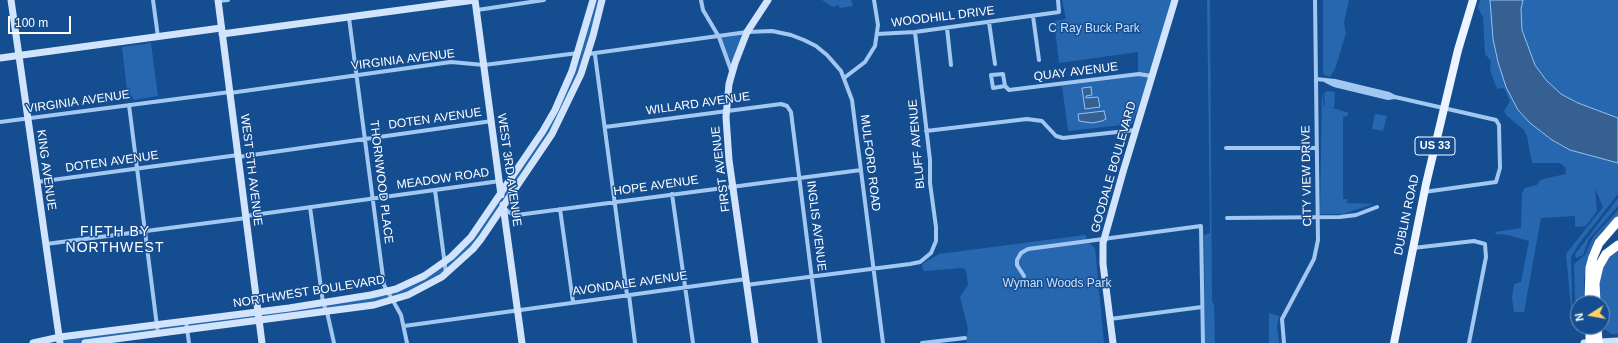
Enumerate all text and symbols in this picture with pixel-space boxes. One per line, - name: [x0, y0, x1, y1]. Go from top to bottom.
- street label: WOODHILL DRIVE: [891, 4, 995, 30]
- scale bar: [10, 8, 73, 34]
- text: 100 m: [15, 16, 48, 30]
- park label: C Ray Buck Park: [1048, 22, 1140, 36]
- street label: VIRGINIA AVENUE: [350, 46, 456, 74]
- street label: QUAY AVENUE: [1033, 60, 1119, 84]
- street label: VIRGINIA AVENUE: [25, 88, 131, 116]
- street label: WILLARD AVENUE: [645, 90, 751, 118]
- street label: BLUFF AVENUE: [906, 99, 928, 189]
- street label: GOODALE BOULEVARD: [1088, 100, 1140, 234]
- street label: DOTEN AVENUE: [388, 105, 482, 133]
- street label: WEST 5TH AVENUE: [237, 113, 265, 227]
- street label: WEST 3RD AVENUE: [494, 113, 524, 227]
- street label: MULFORD ROAD: [857, 114, 883, 212]
- street label: THORNWOOD PLACE: [366, 120, 396, 244]
- street label: FIRST AVENUE: [709, 125, 733, 213]
- street label: CITY VIEW DRIVE: [1299, 125, 1315, 227]
- street label: KING AVENUE: [33, 129, 59, 211]
- road number: US 33: [1415, 137, 1455, 155]
- street label: DOTEN AVENUE: [65, 148, 159, 176]
- street label: MEADOW ROAD: [396, 165, 490, 193]
- street label: HOPE AVENUE: [613, 173, 699, 199]
- street label: DUBLIN ROAD: [1391, 173, 1423, 257]
- street label: INGLIS AVENUE: [803, 180, 829, 272]
- district label: FIFTH BY NORTHWEST: [66, 224, 164, 256]
- street label: AVONDALE AVENUE: [571, 269, 689, 299]
- street label: NORTHWEST BOULEVARD: [232, 273, 386, 311]
- park label: Wyman Woods Park: [1002, 277, 1112, 291]
- north arrow: [1570, 295, 1610, 335]
- text: N: [1573, 312, 1586, 322]

